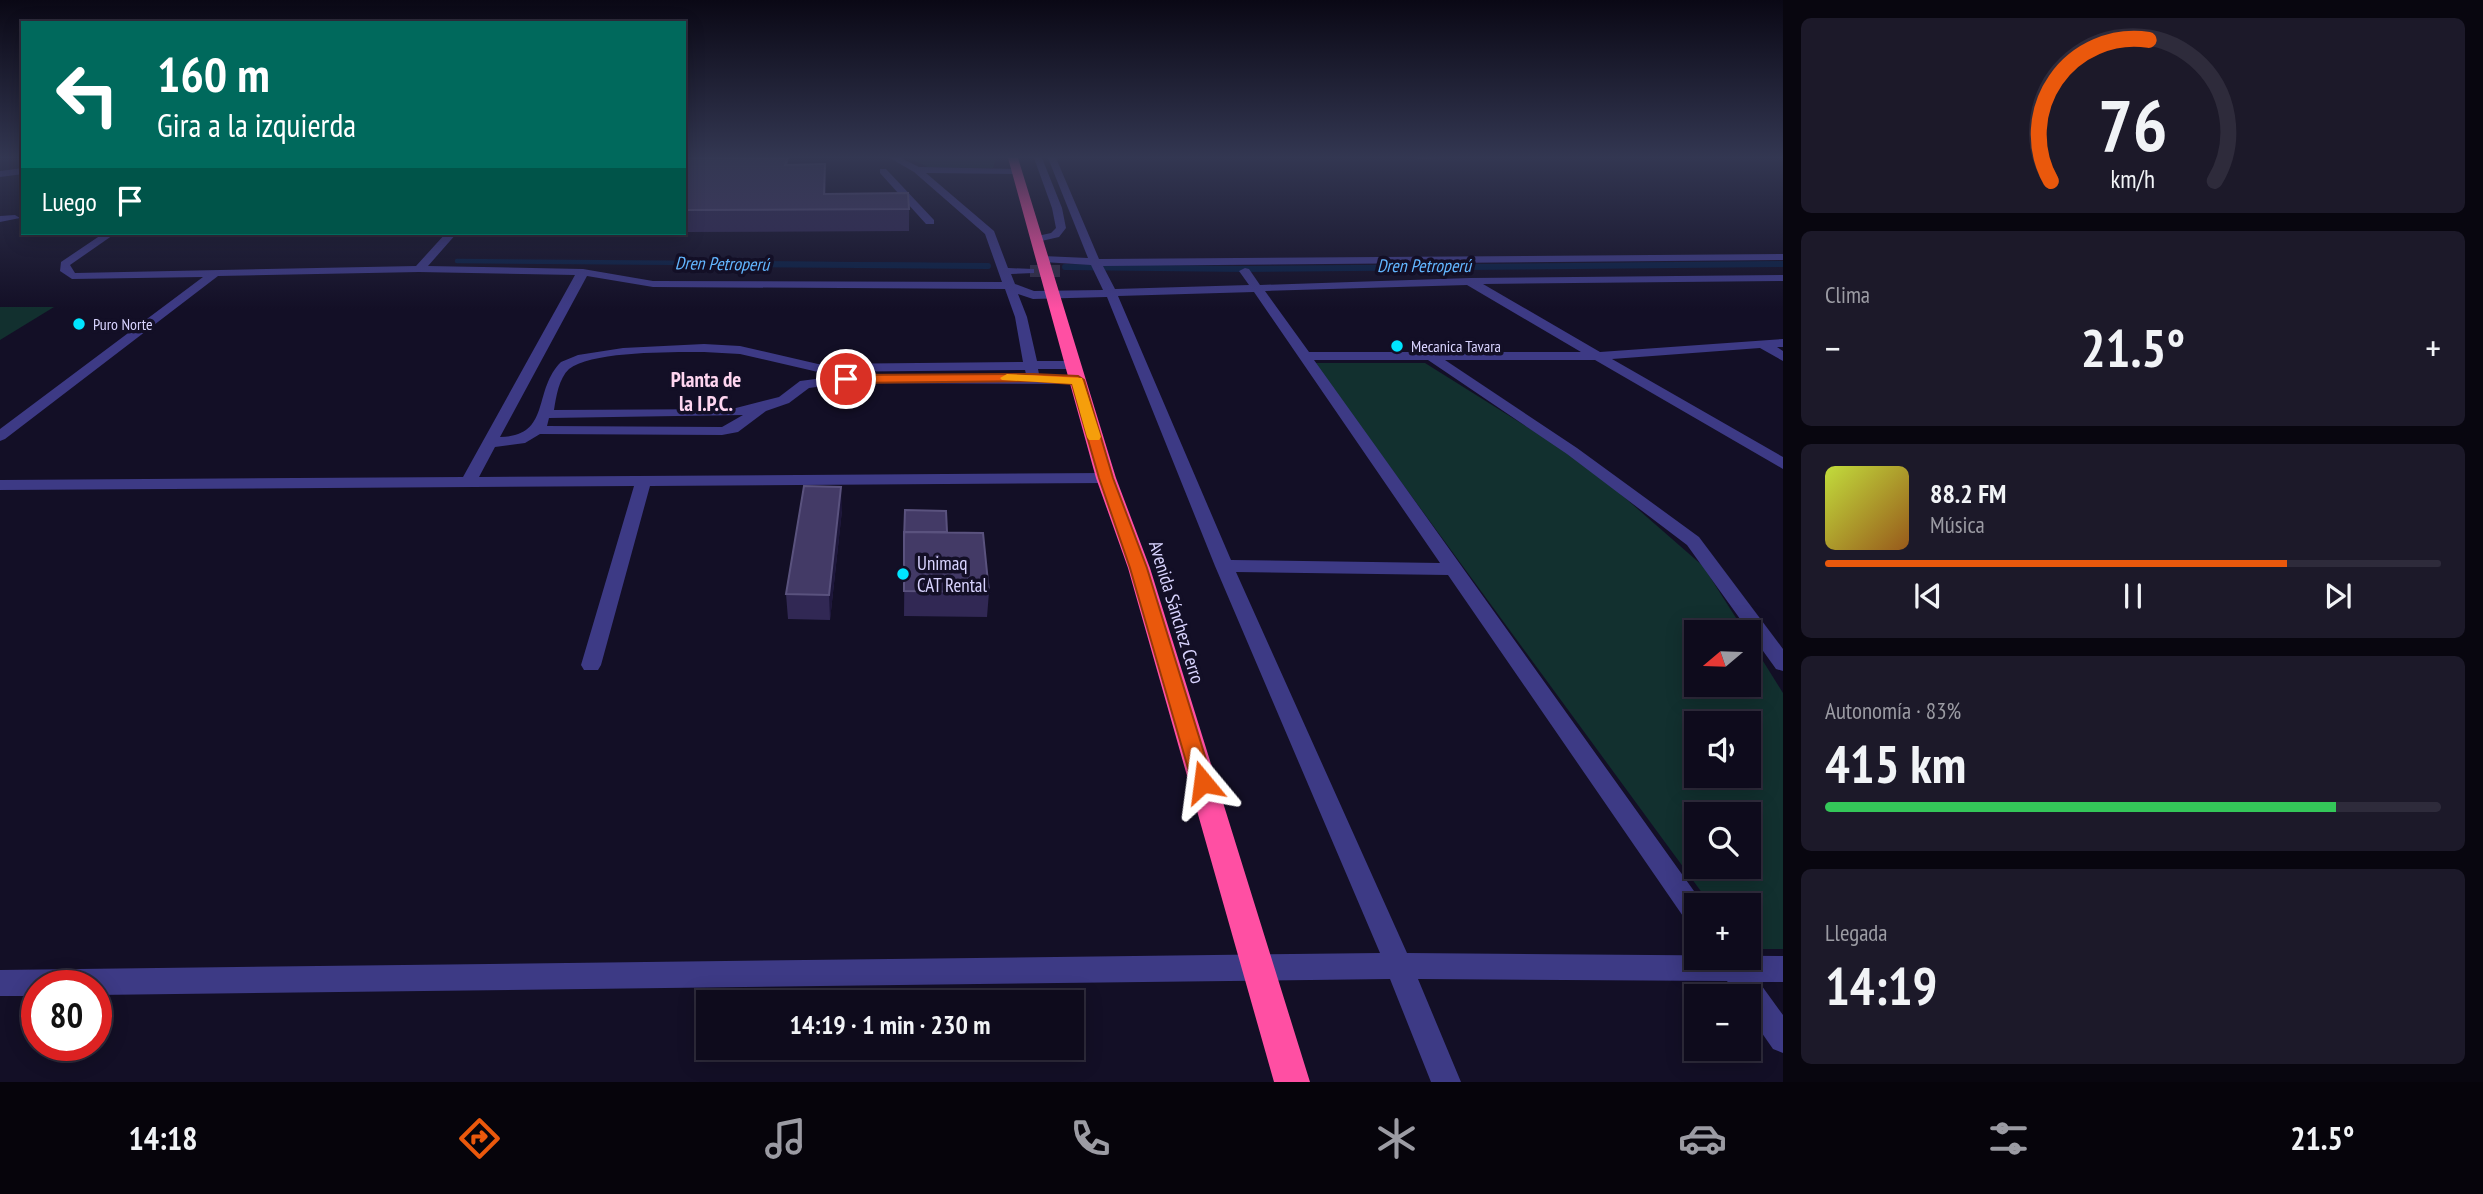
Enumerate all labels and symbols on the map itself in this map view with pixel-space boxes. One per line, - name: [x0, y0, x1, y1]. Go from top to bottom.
- water label: Dren Petroperú: [675, 251, 771, 276]
- water label: Dren Petroperú: [1377, 254, 1472, 277]
- place label: Puro Norte: [93, 314, 153, 334]
- marker: Puro Norte: [71, 316, 87, 332]
- place label: Mecanica Tavara: [1411, 336, 1501, 356]
- marker: Mecanica Tavara: [1389, 338, 1405, 354]
- pin: [816, 349, 876, 409]
- district label: Planta de la I.P.C.: [671, 366, 741, 417]
- street label: Avenida Sánchez Cerro: [1144, 538, 1210, 686]
- place label: Unimaq CAT Rental: [917, 551, 987, 597]
- marker: Unimaq CAT Rental: [895, 566, 911, 582]
- north arrow: [1684, 620, 1760, 696]
- position arrow: [1166, 745, 1240, 819]
- speed limit sign: 80: [21, 970, 112, 1061]

